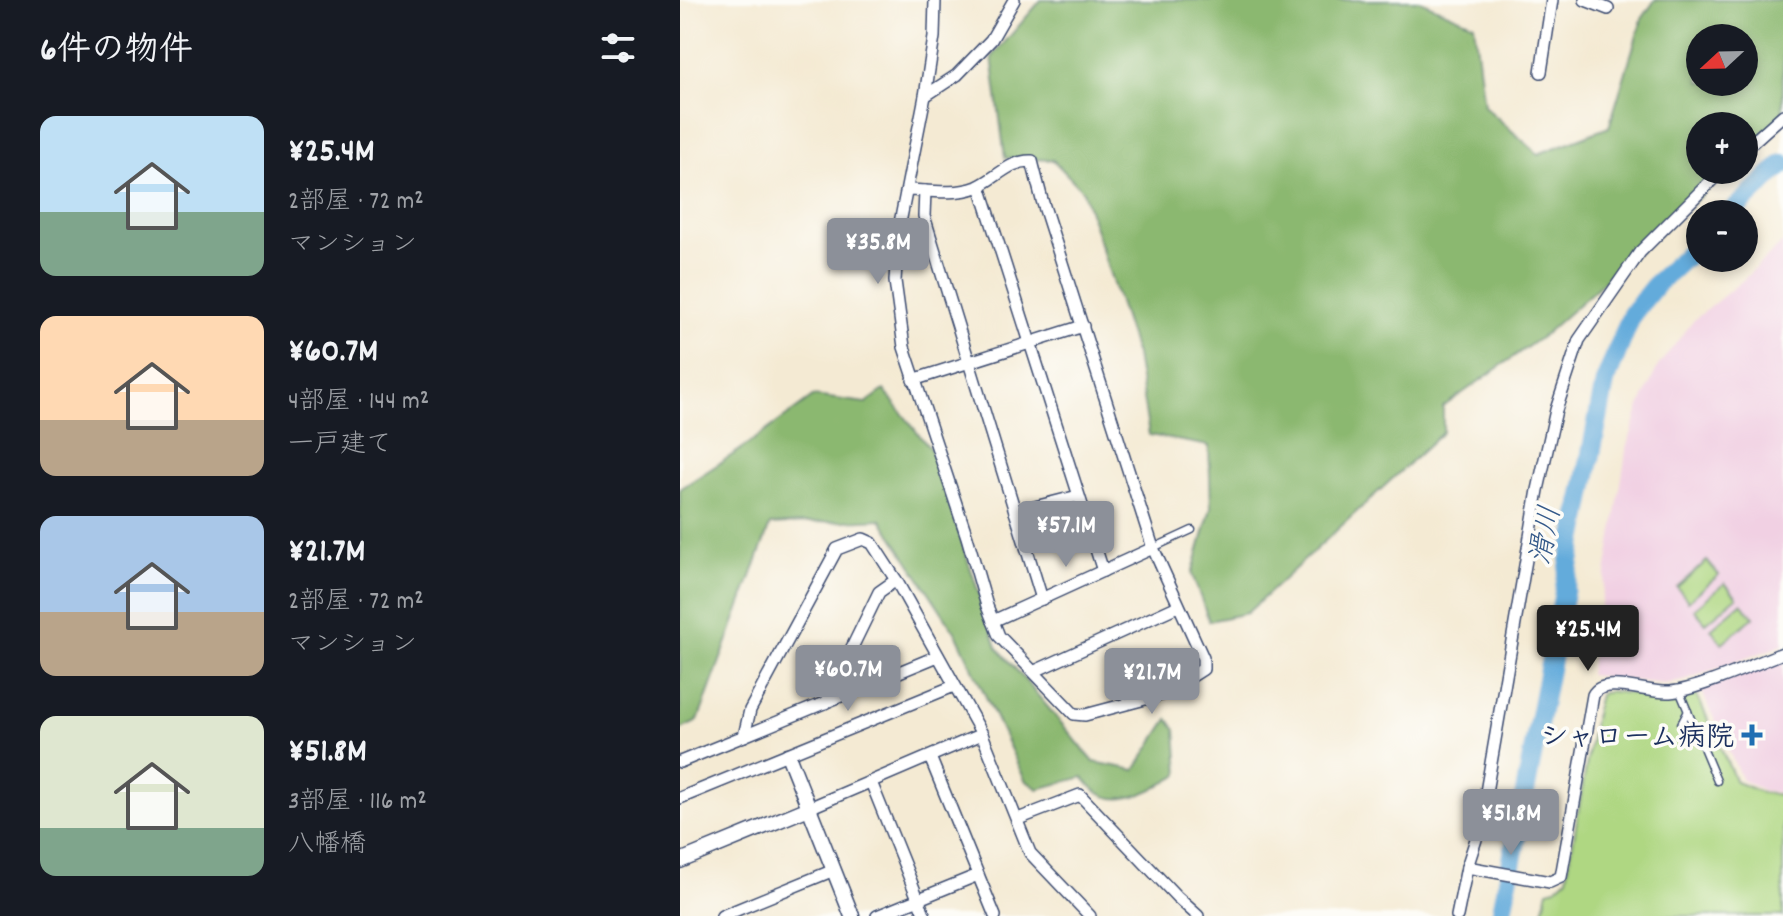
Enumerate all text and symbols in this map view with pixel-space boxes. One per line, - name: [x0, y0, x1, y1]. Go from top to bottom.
- north arrow: [1686, 24, 1758, 96]
- map controls: [1686, 24, 1758, 272]
- icon: filters: [596, 26, 640, 70]
- text: 6件の物件: [40, 28, 193, 77]
- button: +: [1686, 112, 1758, 184]
- text: ¥25.4M: [288, 129, 375, 178]
- icon: home: [104, 148, 200, 244]
- text: 2部屋 · 72 m²: [288, 184, 424, 221]
- button: −: [1686, 200, 1758, 272]
- pin: ¥35.8M: [813, 218, 943, 286]
- text: ¥35.8M: [845, 225, 911, 262]
- text: マンション: [288, 227, 417, 264]
- text: ¥60.7M: [288, 329, 378, 378]
- icon: home: [104, 348, 200, 444]
- text: 4部屋 · 144 m²: [288, 384, 429, 421]
- text: 一戸建て: [288, 427, 392, 464]
- pin: ¥57.1M: [1001, 501, 1131, 569]
- water label: 滑川: [1522, 502, 1575, 569]
- text: ¥57.1M: [1036, 508, 1096, 545]
- text: ¥21.7M: [288, 529, 365, 578]
- icon: home: [104, 548, 200, 644]
- text: 2部屋 · 72 m²: [288, 584, 424, 621]
- pin: ¥25.4M: [1523, 605, 1653, 673]
- text: ¥25.4M: [1555, 612, 1621, 649]
- text: マンション: [288, 627, 417, 664]
- pin: ¥60.7M: [783, 645, 913, 713]
- pin: ¥21.7M: [1087, 648, 1217, 716]
- text: ¥60.7M: [813, 652, 883, 689]
- text: ¥21.7M: [1122, 655, 1182, 692]
- place label: シャローム病院: [1540, 720, 1734, 760]
- marker: シャローム病院: [1741, 724, 1763, 746]
- text: ¥51.8M: [288, 729, 367, 778]
- icon: home: [104, 748, 200, 844]
- text: 3部屋 · 116 m²: [288, 784, 427, 821]
- pin: ¥51.8M: [1446, 789, 1576, 857]
- text: ¥51.8M: [1481, 796, 1541, 833]
- text: 八幡橋: [288, 827, 366, 864]

